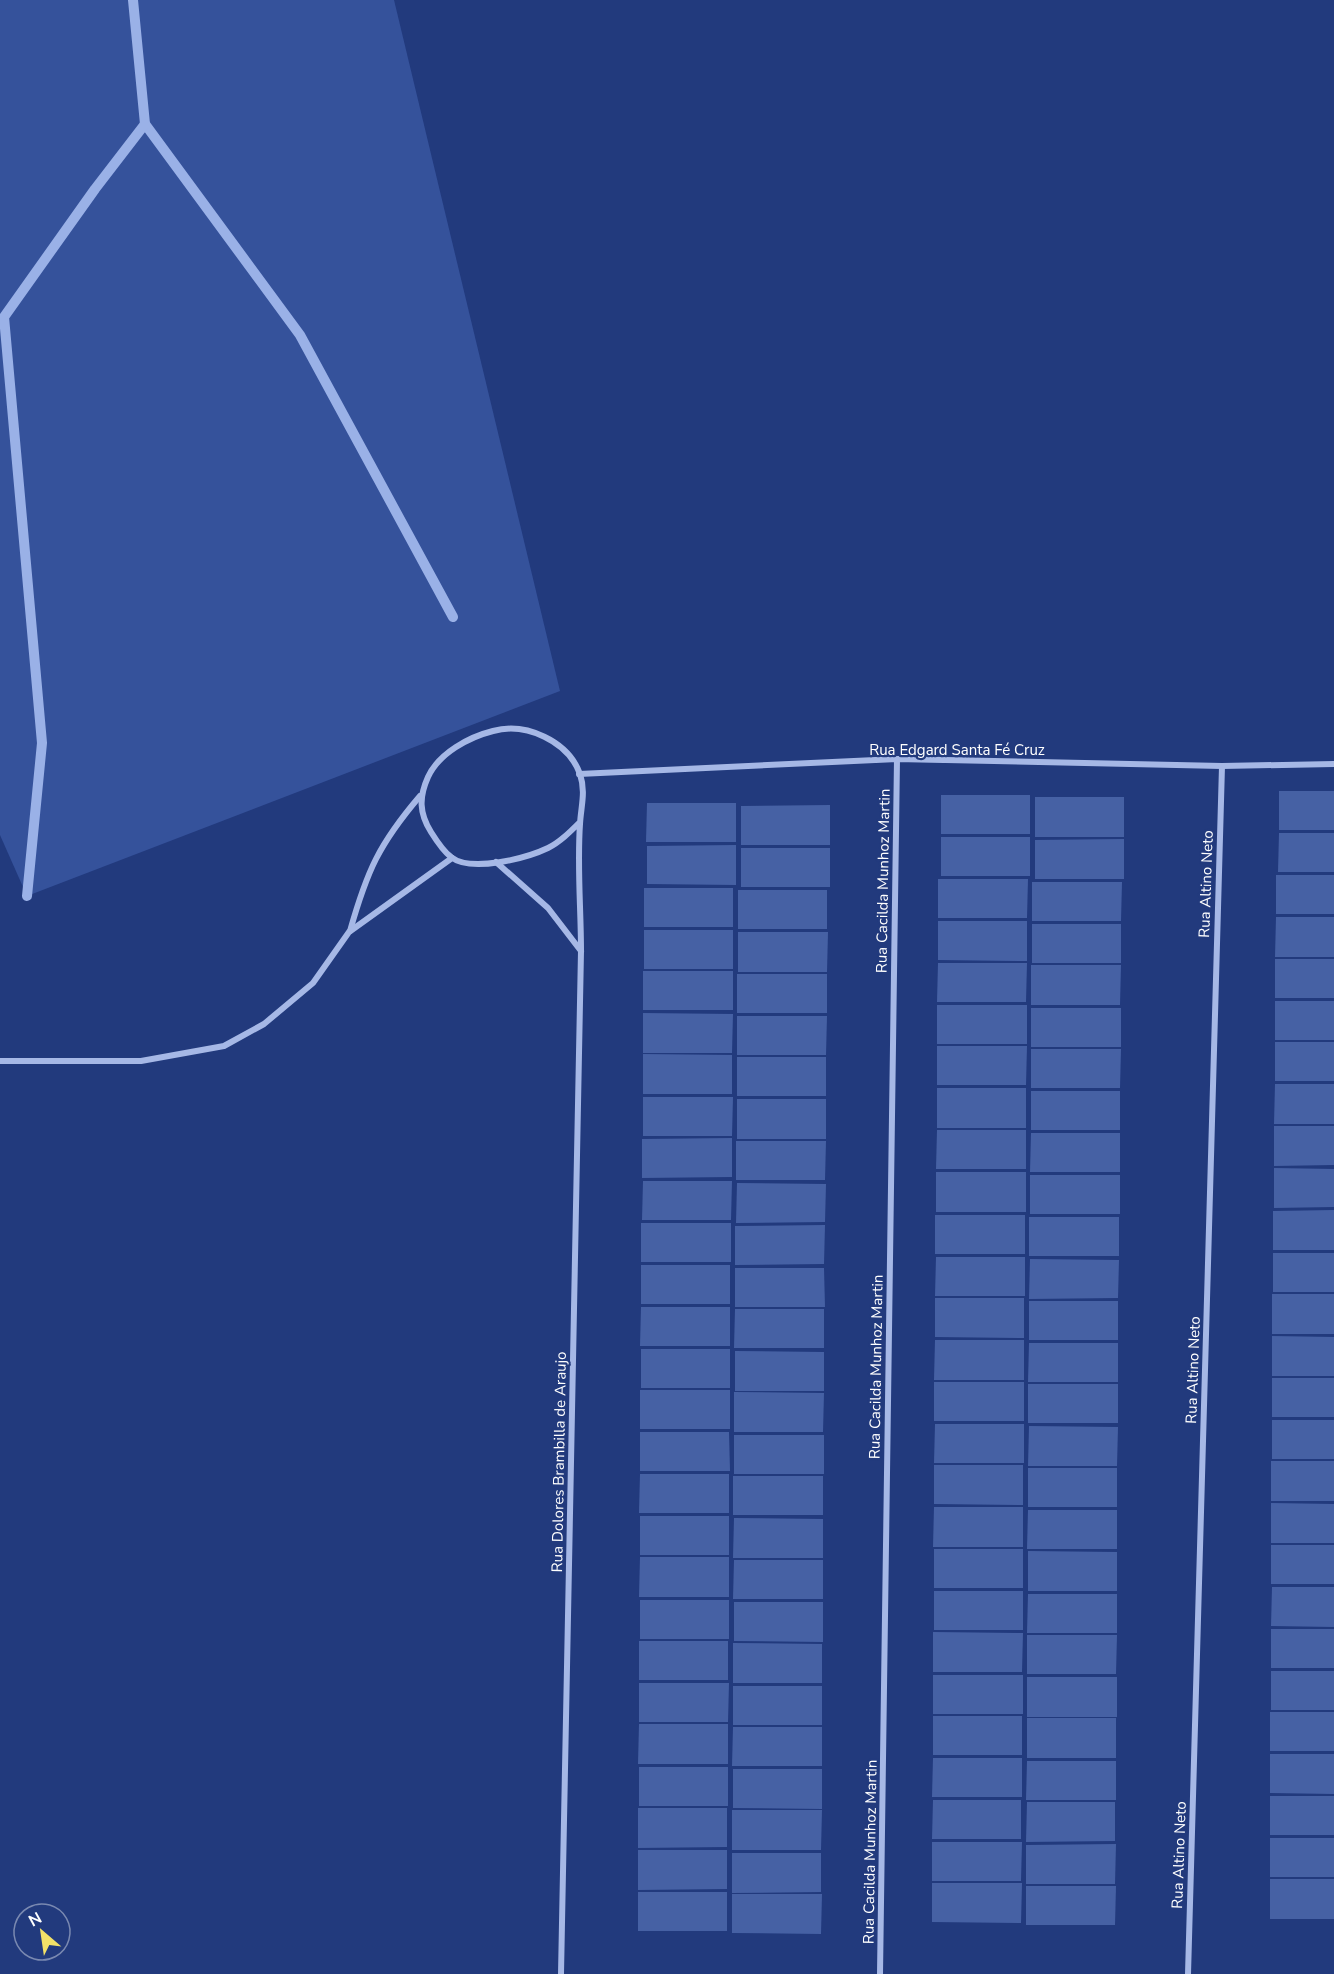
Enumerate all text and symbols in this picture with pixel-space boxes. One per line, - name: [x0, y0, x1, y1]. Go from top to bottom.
- street label: Rua Edgard Santa Fé Cruz: [869, 740, 1045, 760]
- street label: Rua Cacilda Munhoz Martin: [871, 789, 895, 973]
- street label: Rua Altino Neto: [1194, 830, 1218, 938]
- street label: Rua Cacilda Munhoz Martin: [864, 1275, 888, 1459]
- street label: Rua Altino Neto: [1181, 1316, 1205, 1424]
- street label: Rua Dolores Brambilla de Araujo: [547, 1351, 571, 1573]
- street label: Rua Cacilda Munhoz Martin: [858, 1760, 882, 1944]
- street label: Rua Altino Neto: [1167, 1801, 1191, 1909]
- north arrow: [12, 1902, 72, 1962]
- text: N: [25, 1907, 46, 1932]

